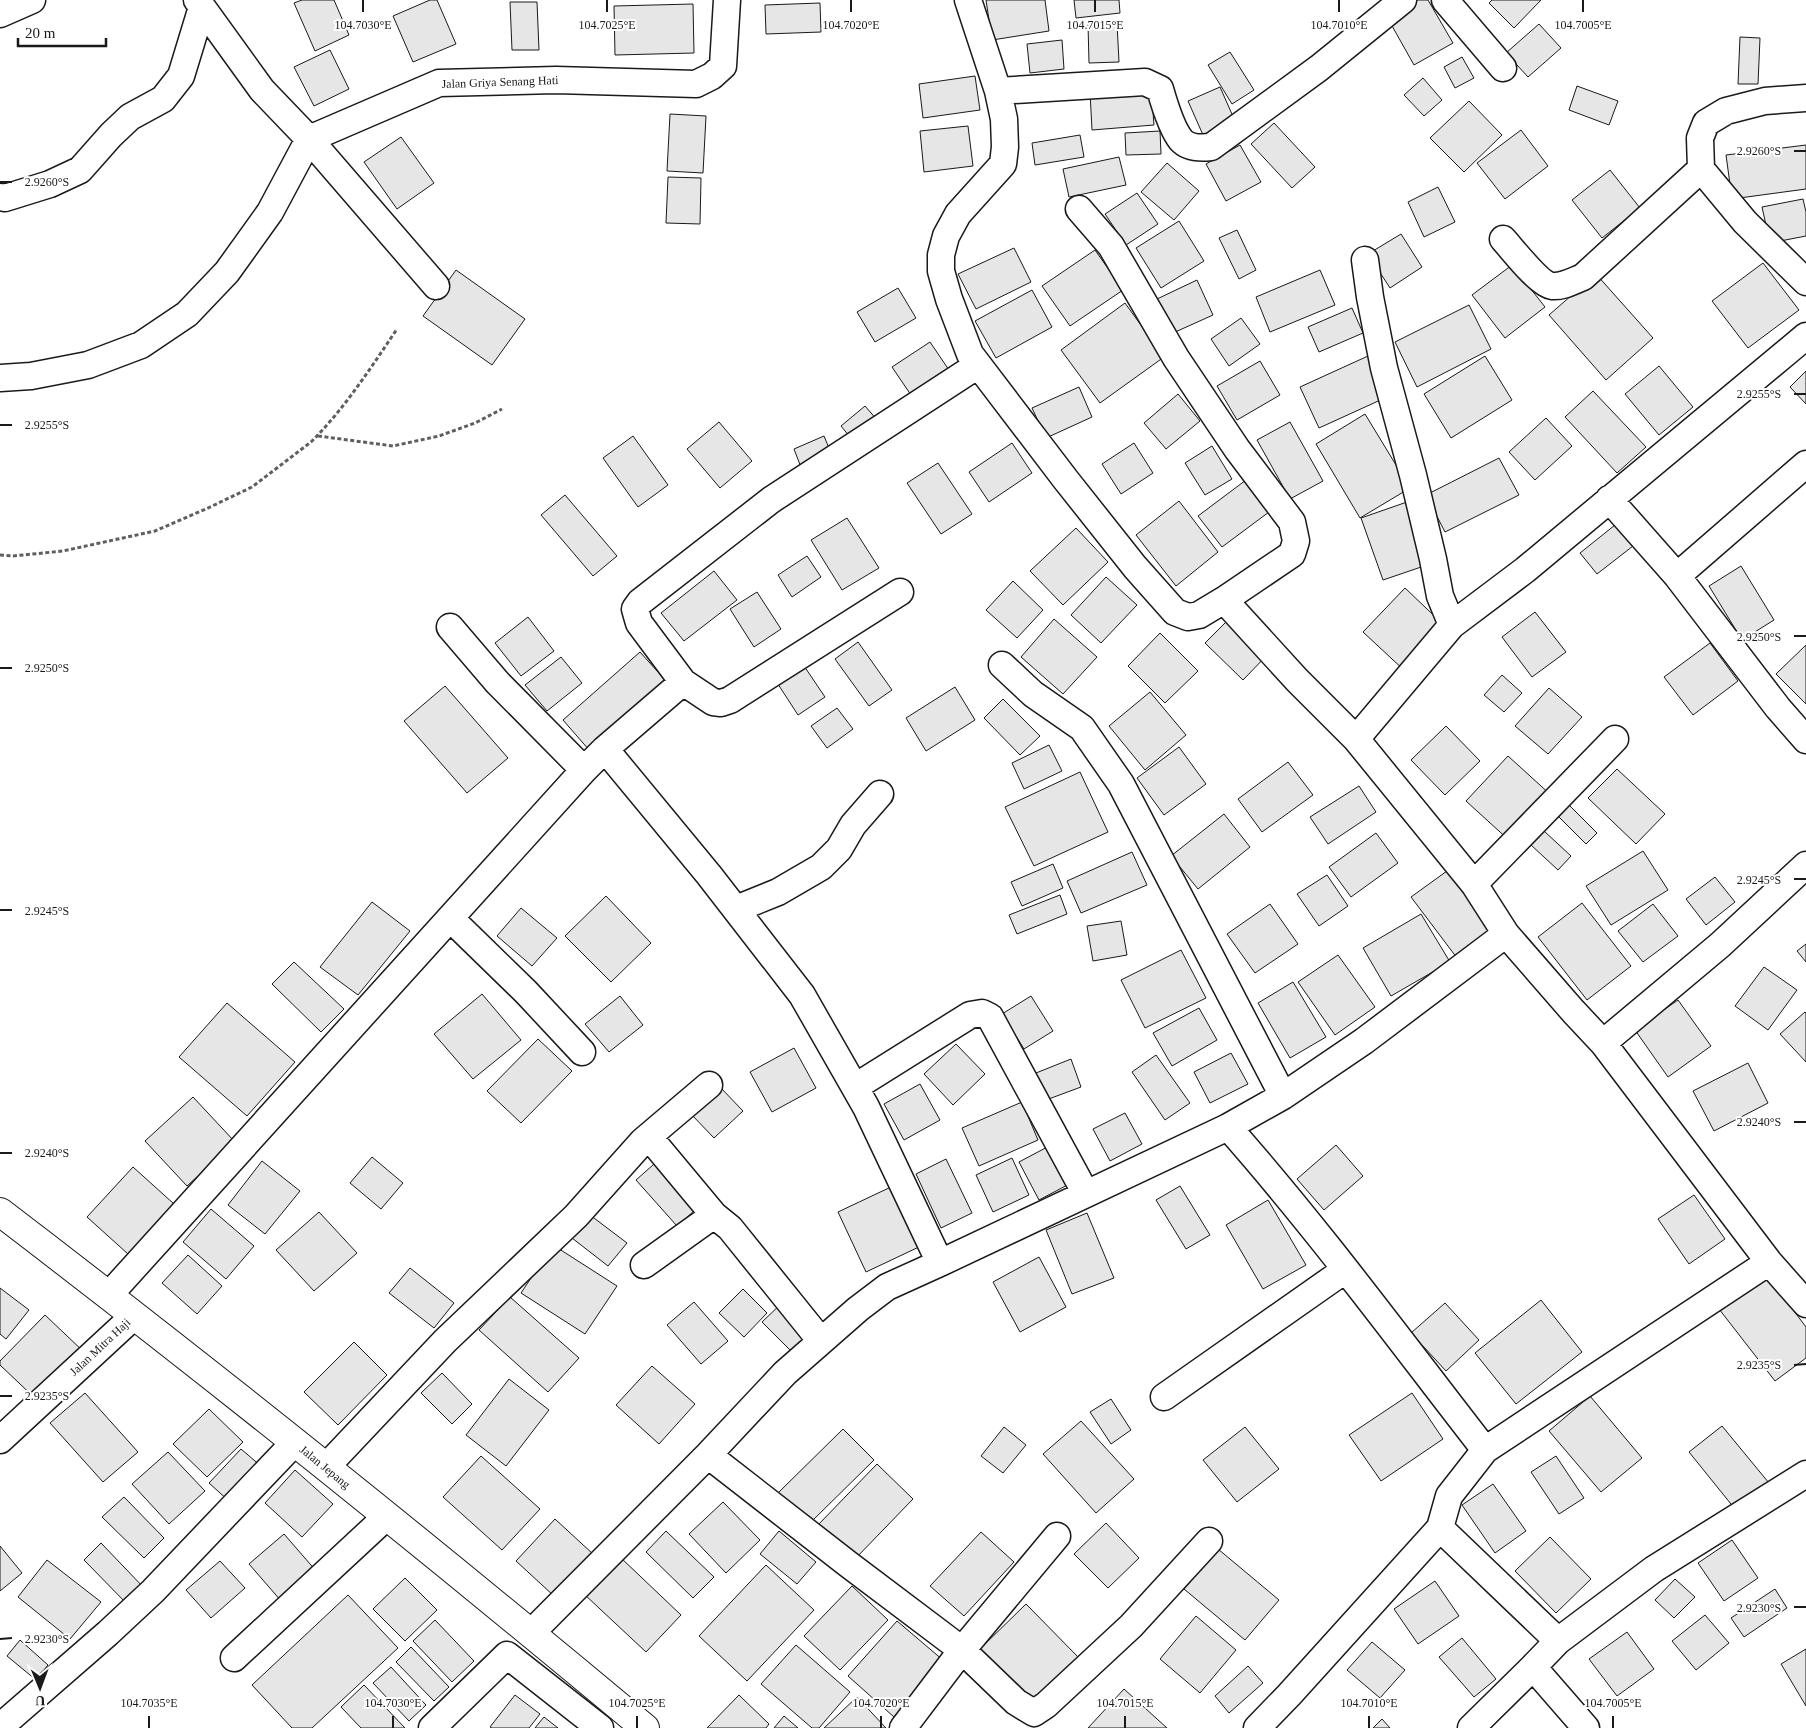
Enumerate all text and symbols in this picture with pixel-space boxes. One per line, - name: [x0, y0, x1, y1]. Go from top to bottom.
- scale bar: [18, 15, 105, 47]
- text: 104.7030°E: [334, 18, 392, 32]
- text: 104.7025°E: [578, 18, 636, 32]
- text: 104.7020°E: [822, 18, 880, 32]
- text: 104.7015°E: [1066, 18, 1124, 32]
- text: 104.7010°E: [1310, 18, 1368, 32]
- text: 104.7005°E: [1554, 18, 1612, 32]
- text: 20 m: [25, 25, 56, 41]
- street label: Jalan Griya Senang Hati: [441, 73, 559, 91]
- text: 2.9260°S: [1737, 144, 1781, 158]
- text: 2.9260°S: [25, 175, 69, 189]
- text: 2.9255°S: [1737, 387, 1781, 401]
- text: 2.9255°S: [25, 418, 69, 432]
- text: 2.9250°S: [1737, 630, 1781, 644]
- text: 2.9250°S: [25, 661, 69, 675]
- text: 2.9245°S: [1737, 873, 1781, 887]
- text: 2.9245°S: [25, 904, 69, 918]
- text: 2.9240°S: [1737, 1115, 1781, 1129]
- text: 2.9240°S: [25, 1146, 69, 1160]
- street label: Jalan Mitra Haji: [67, 1315, 134, 1379]
- text: 2.9235°S: [1737, 1358, 1781, 1372]
- text: 2.9235°S: [25, 1389, 69, 1403]
- street label: Jalan Jepang: [297, 1442, 353, 1492]
- text: 2.9230°S: [1737, 1601, 1781, 1615]
- text: 2.9230°S: [25, 1632, 69, 1646]
- north arrow: [15, 1663, 65, 1713]
- text: U: [35, 1693, 45, 1708]
- text: 104.7035°E: [120, 1696, 178, 1710]
- text: 104.7030°E: [364, 1696, 422, 1710]
- text: 104.7025°E: [608, 1696, 666, 1710]
- text: 104.7020°E: [852, 1696, 910, 1710]
- text: 104.7015°E: [1096, 1696, 1154, 1710]
- text: 104.7010°E: [1340, 1696, 1398, 1710]
- text: 104.7005°E: [1584, 1696, 1642, 1710]

